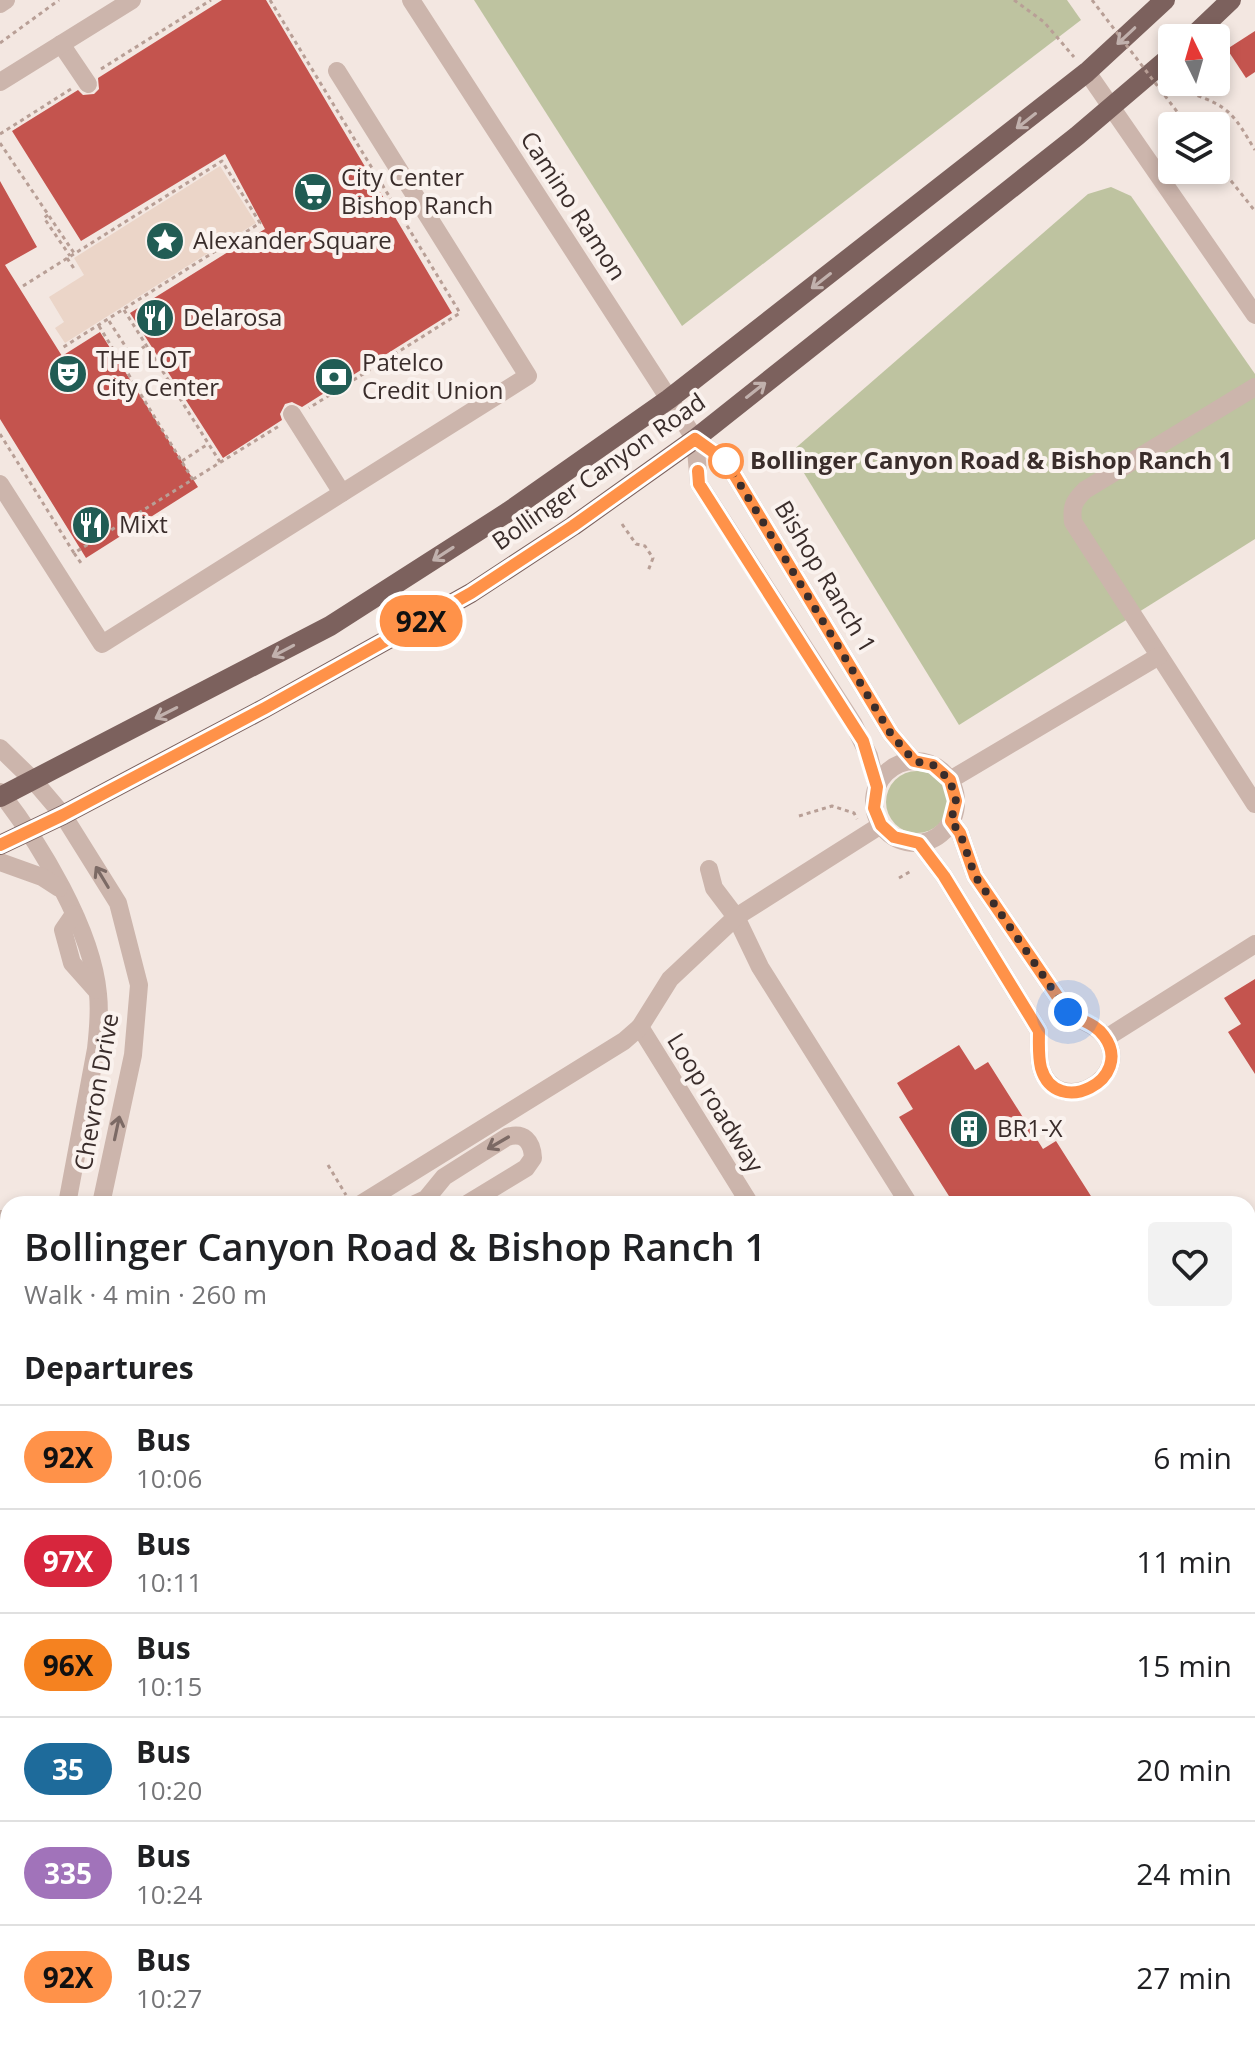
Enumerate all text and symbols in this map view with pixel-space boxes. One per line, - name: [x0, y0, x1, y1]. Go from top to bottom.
- north arrow: [1158, 24, 1230, 96]
- map controls: [1158, 24, 1230, 184]
- one-way arrow: [1116, 27, 1136, 46]
- one-way arrow: [1016, 112, 1037, 129]
- button: layers: [1158, 112, 1230, 184]
- street label: Camino Ramon: [514, 124, 635, 286]
- place label: City Center Bishop Ranch: [341, 160, 493, 221]
- supermarket icon: City Center Bishop Ranch: [292, 171, 334, 213]
- place icon: Alexander Square: [144, 220, 186, 262]
- place label: Alexander Square: [193, 223, 392, 256]
- one-way arrow: [811, 272, 832, 289]
- restaurant icon: Delarosa: [134, 297, 176, 339]
- place label: Delarosa: [183, 300, 282, 333]
- place label: THE LOT City Center: [96, 342, 219, 403]
- place label: Patelco Credit Union: [362, 345, 503, 406]
- theatre icon: THE LOT City Center: [47, 353, 89, 395]
- bank icon: Patelco Credit Union: [313, 356, 355, 398]
- one-way arrow: [745, 382, 766, 399]
- street label: Bollinger Canyon Road: [485, 385, 711, 557]
- place label: Bollinger Canyon Road & Bishop Ranch 1: [750, 443, 1232, 476]
- marker: Bollinger Canyon Road & Bishop Ranch 1: [709, 444, 743, 478]
- street label: Bishop Ranch 1: [768, 494, 885, 658]
- restaurant icon: Mixt: [70, 504, 112, 546]
- place label: Mixt: [119, 507, 168, 540]
- one-way arrow: [432, 545, 454, 562]
- line badge: 92X: [375, 595, 467, 647]
- text: 92X: [396, 602, 446, 640]
- one-way arrow: [272, 644, 295, 660]
- one-way arrow: [155, 705, 179, 721]
- one-way arrow: [93, 866, 109, 889]
- your location: [1048, 992, 1088, 1032]
- street label: Chevron Drive: [65, 1010, 126, 1173]
- street label: Loop roadway: [660, 1026, 773, 1179]
- building icon: BR1-X: [948, 1108, 990, 1150]
- place label: BR1-X: [997, 1111, 1063, 1144]
- one-way arrow: [110, 1115, 125, 1141]
- one-way arrow: [487, 1135, 510, 1151]
- text: Bollinger Canyon Road & Bishop Ranch 1: [24, 1220, 766, 1272]
- button: heart: [1148, 1222, 1232, 1306]
- text: Walk · 4 min · 260 m: [24, 1276, 267, 1312]
- text: Departures: [24, 1347, 194, 1388]
- text: Bus: [136, 1419, 191, 1460]
- text: 6 min: [1153, 1437, 1232, 1478]
- text: 92X: [43, 1438, 93, 1476]
- text: 10:06: [136, 1460, 202, 1496]
- text: Bus: [136, 1523, 191, 1564]
- text: 11 min: [1136, 1541, 1232, 1582]
- text: 97X: [43, 1542, 93, 1580]
- text: 10:11: [136, 1564, 202, 1600]
- text: Bus: [136, 1627, 191, 1668]
- text: 15 min: [1136, 1645, 1232, 1686]
- text: 96X: [43, 1646, 93, 1684]
- text: 10:15: [136, 1668, 202, 1704]
- text: Bus: [136, 1731, 191, 1772]
- text: 20 min: [1136, 1749, 1232, 1790]
- text: 35: [52, 1750, 84, 1788]
- text: 10:20: [136, 1772, 202, 1808]
- text: Bus: [136, 1835, 191, 1876]
- text: 24 min: [1136, 1853, 1232, 1894]
- text: 335: [44, 1854, 92, 1892]
- text: 10:24: [136, 1876, 202, 1912]
- text: Bus: [136, 1939, 191, 1980]
- text: 27 min: [1136, 1957, 1232, 1998]
- text: 92X: [43, 1958, 93, 1996]
- text: 10:27: [136, 1980, 202, 2016]

